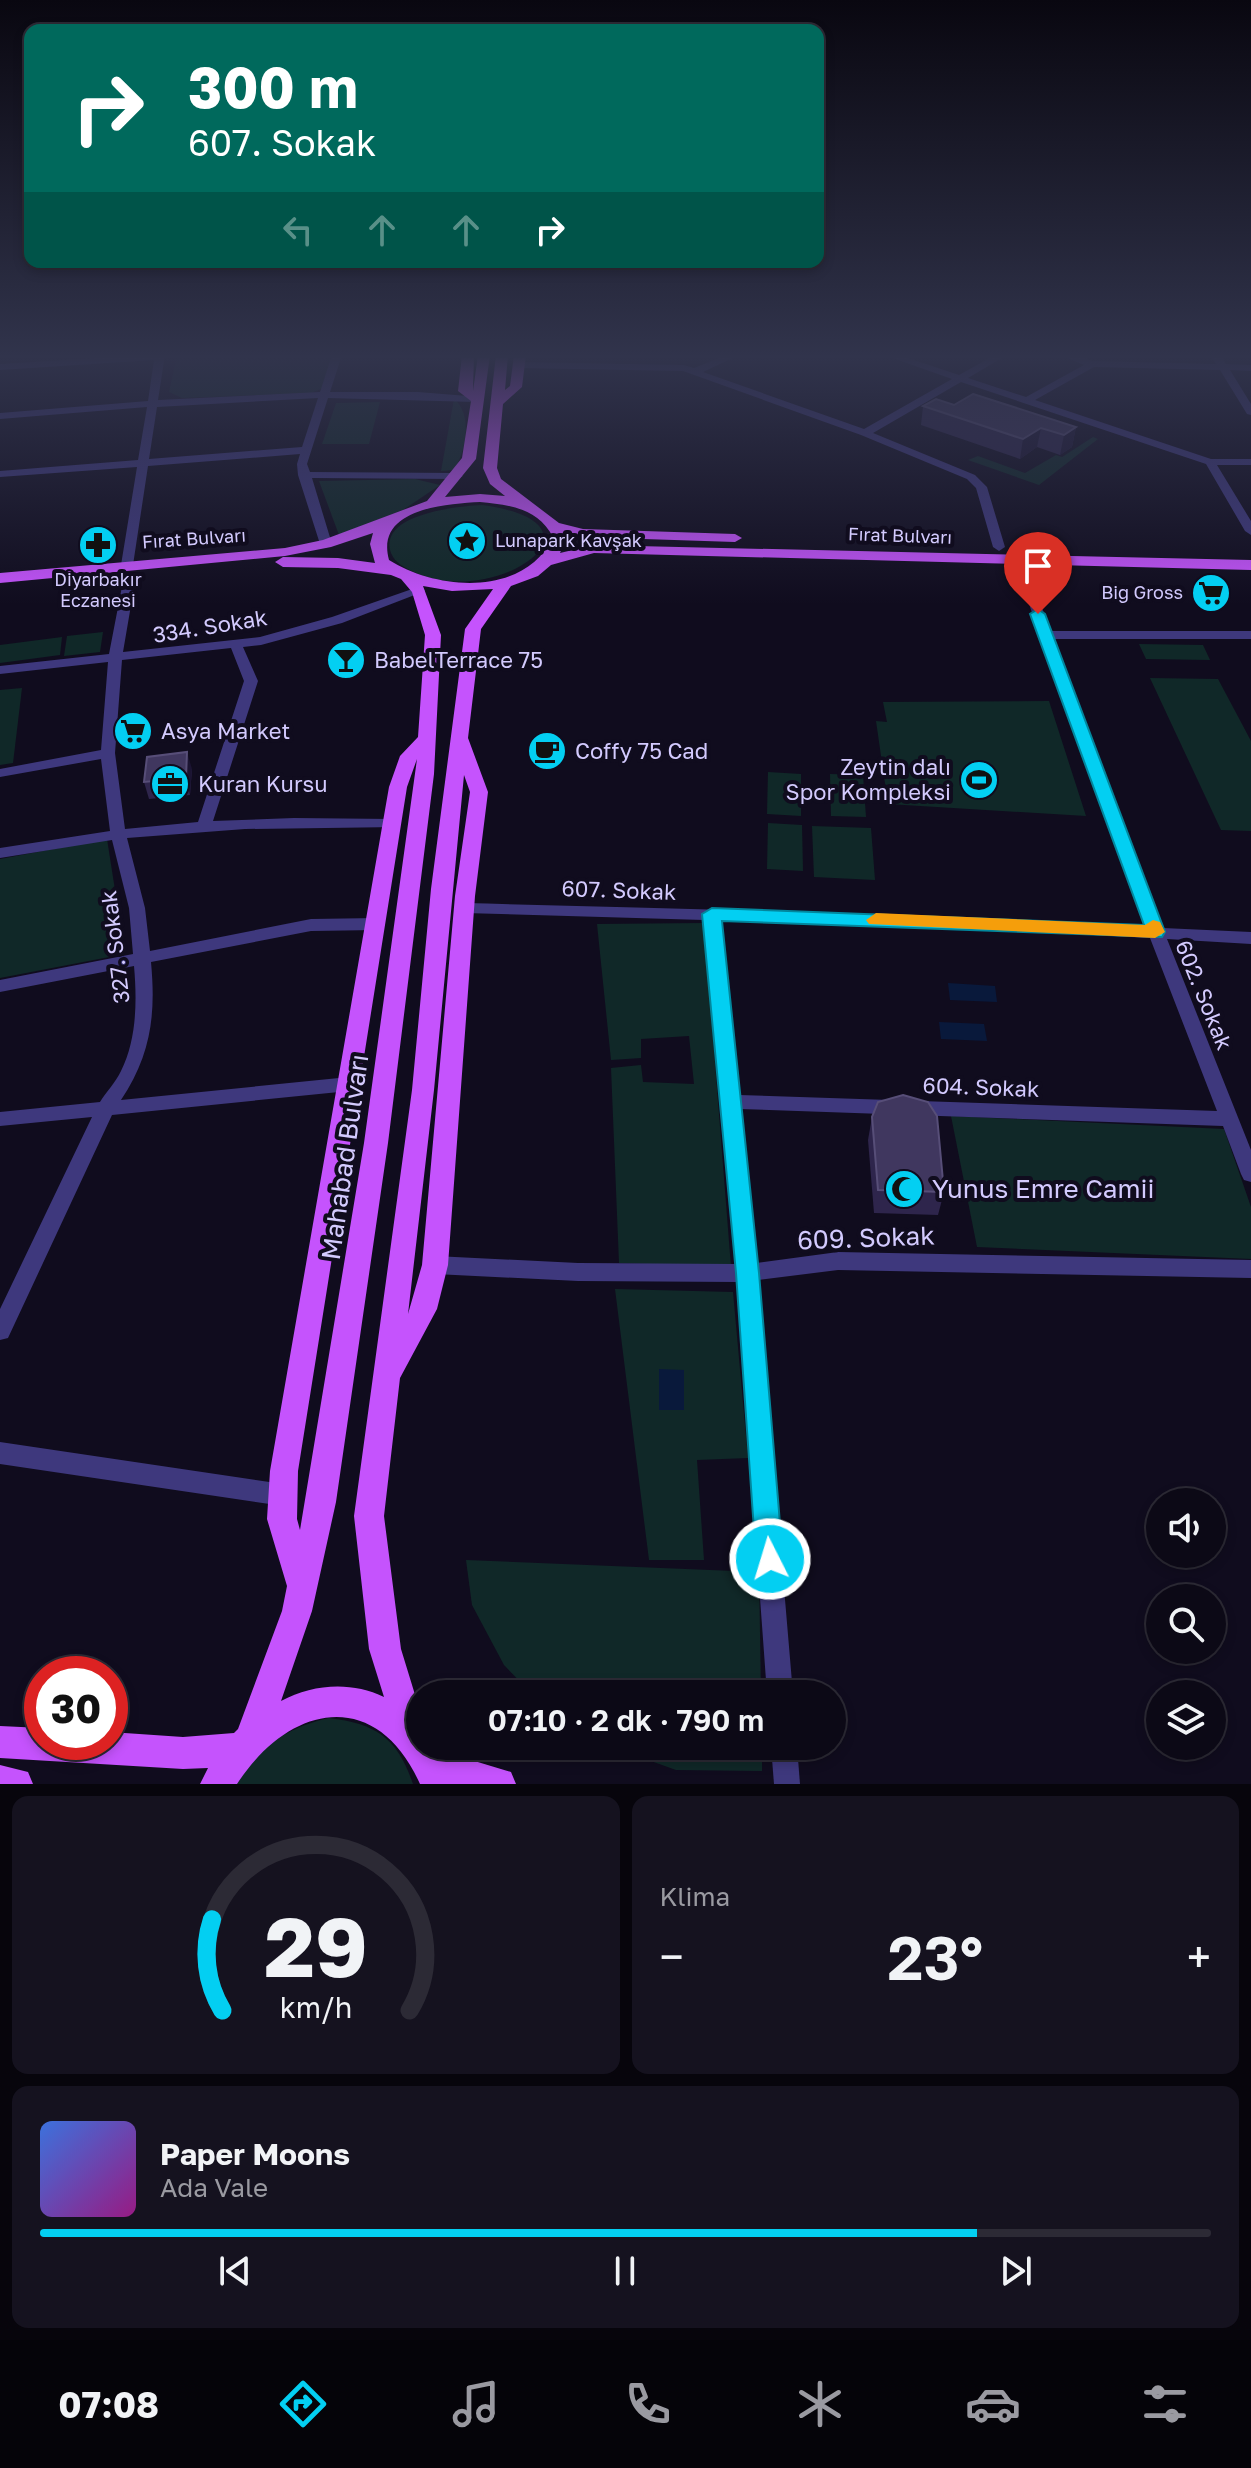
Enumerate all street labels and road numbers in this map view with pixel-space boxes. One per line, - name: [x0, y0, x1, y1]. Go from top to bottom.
- street label: Fırat Bulvarı: [848, 522, 952, 548]
- street label: Fırat Bulvarı: [141, 523, 247, 553]
- street label: 334. Sokak: [151, 603, 269, 648]
- street label: 607. Sokak: [561, 874, 677, 905]
- street label: 327. Sokak: [94, 889, 135, 1005]
- street label: 602. Sokak: [1170, 936, 1239, 1054]
- street label: Mahabad Bulvarı: [315, 1052, 374, 1262]
- street label: 604. Sokak: [922, 1071, 1040, 1102]
- street label: 609. Sokak: [797, 1220, 936, 1255]

